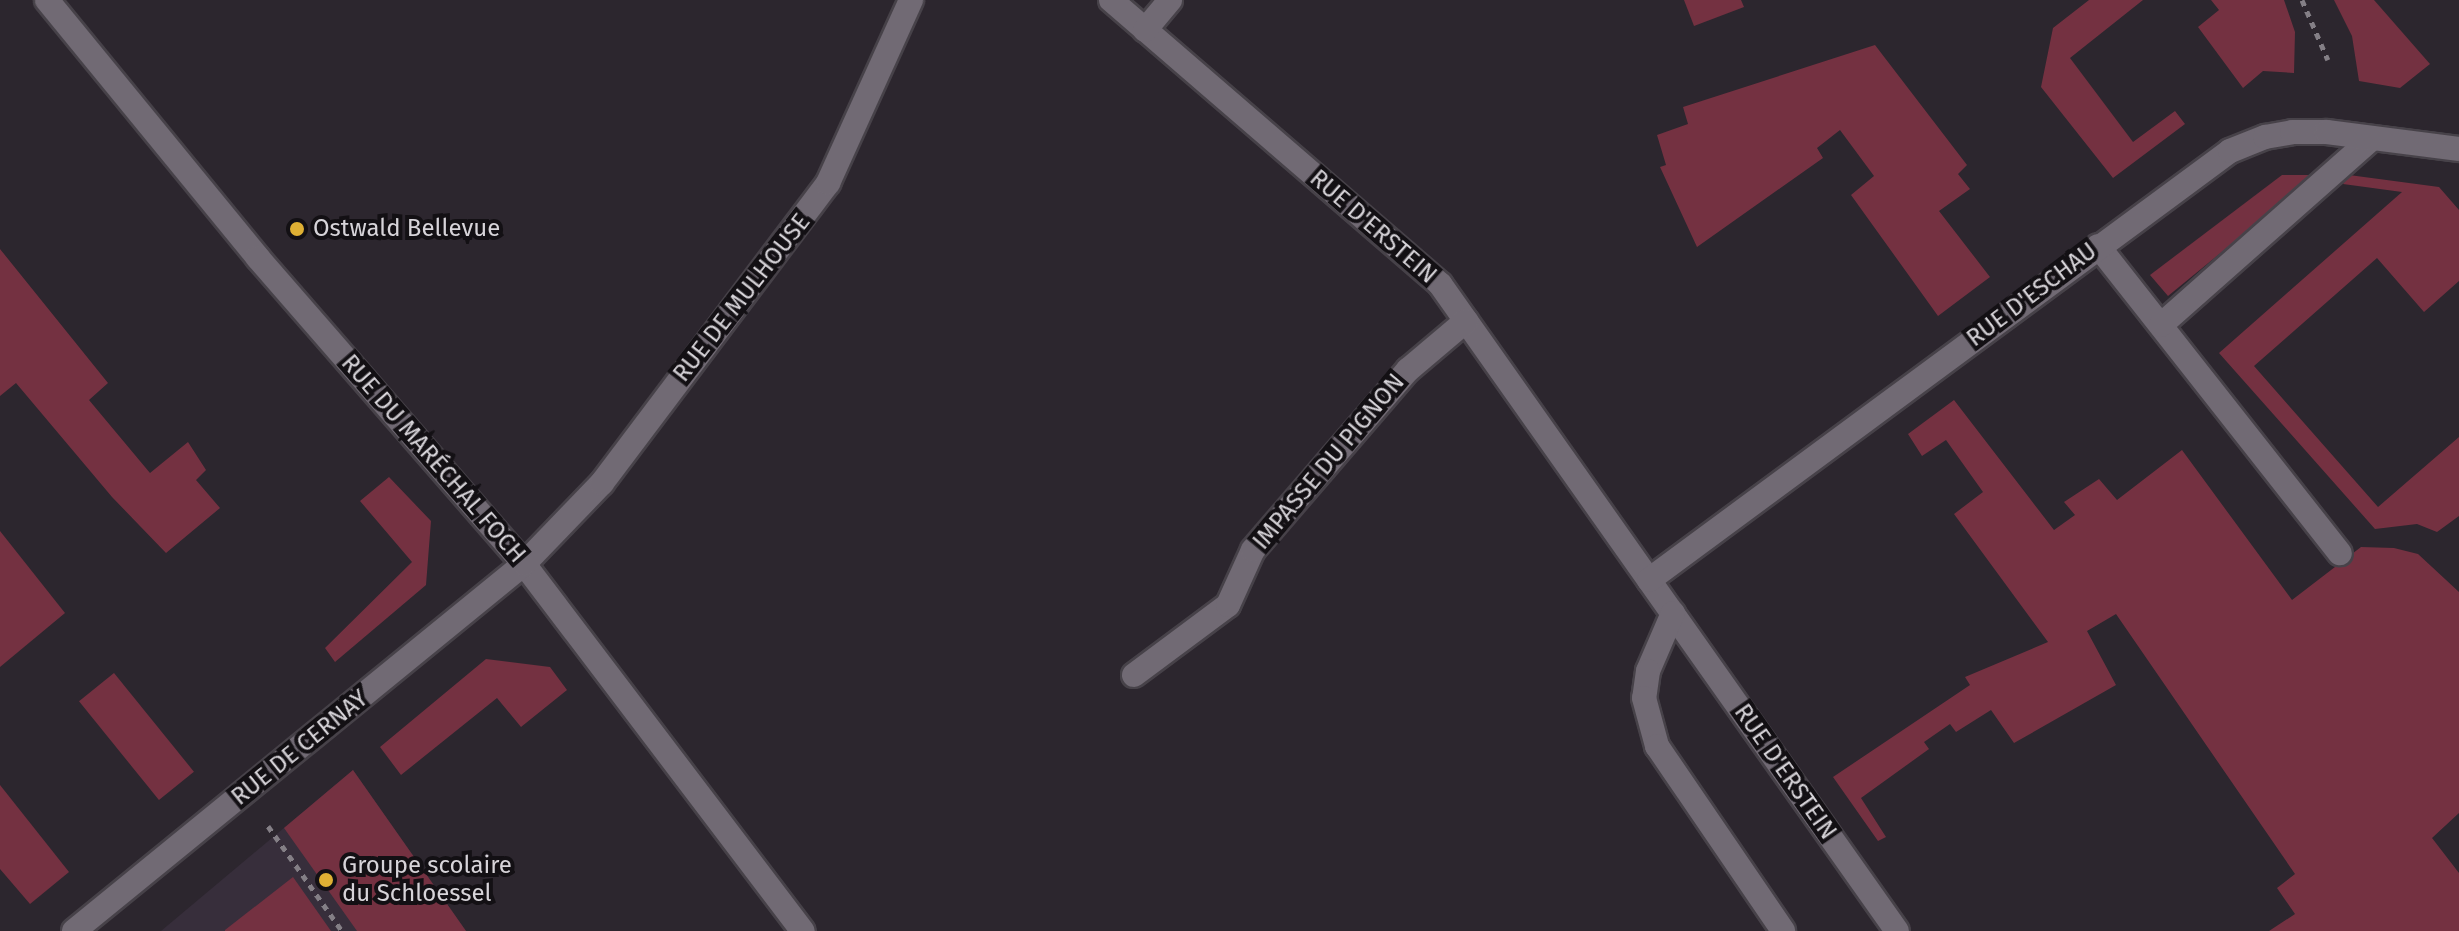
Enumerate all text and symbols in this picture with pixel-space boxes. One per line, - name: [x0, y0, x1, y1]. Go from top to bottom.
- street label: RUE D'ERSTEIN: [1304, 164, 1442, 290]
- street label: RUE DE MULHOUSE: [667, 208, 817, 388]
- place label: Ostwald Bellevue: [313, 215, 500, 243]
- marker: Ostwald Bellevue: [288, 220, 306, 238]
- street label: RUE D'ESCHAU: [1961, 237, 2103, 353]
- street label: RUE DU MARÉCHAL FOCH: [335, 349, 531, 569]
- street label: IMPASSE DU PIGNON: [1247, 368, 1411, 556]
- street label: RUE DE CERNAY: [226, 684, 374, 812]
- street label: RUE D'ERSTEIN: [1728, 699, 1842, 845]
- place label: Groupe scolaire du Schloessel: [342, 852, 512, 908]
- marker: Groupe scolaire du Schloessel: [317, 871, 335, 889]

